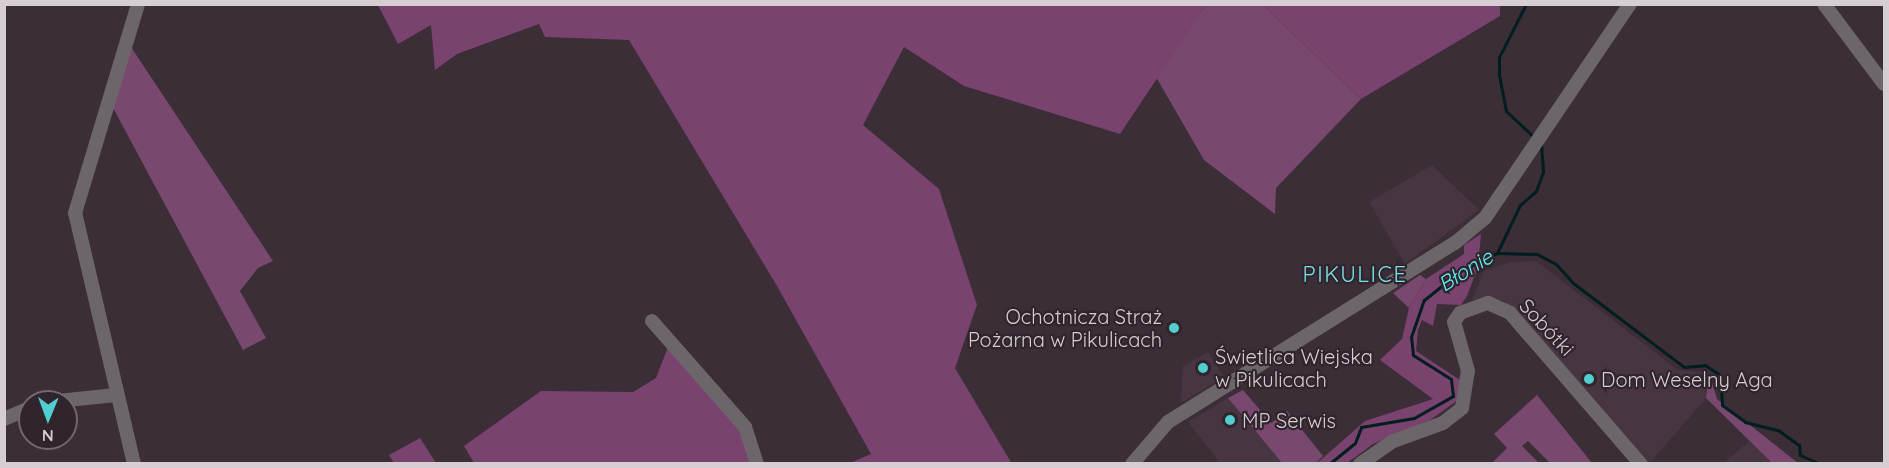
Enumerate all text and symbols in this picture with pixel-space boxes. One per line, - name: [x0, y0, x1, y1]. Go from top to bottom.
- water label: Błonie: [1433, 243, 1497, 297]
- district label: PIKULICE: [1303, 262, 1407, 288]
- street label: Sobótki: [1515, 293, 1579, 361]
- place label: Ochotnicza Straż Pożarna w Pikulicach: [968, 304, 1162, 351]
- marker: Ochotnicza Straż Pożarna w Pikulicach: [1167, 321, 1181, 335]
- place label: Świetlica Wiejska w Pikulicach: [1215, 344, 1373, 391]
- marker: Świetlica Wiejska w Pikulicach: [1196, 361, 1210, 375]
- place label: Dom Weselny Aga: [1601, 367, 1773, 391]
- marker: Dom Weselny Aga: [1582, 372, 1596, 386]
- north arrow: [18, 390, 78, 450]
- place label: MP Serwis: [1242, 408, 1336, 432]
- marker: MP Serwis: [1223, 413, 1237, 427]
- text: N: [42, 426, 54, 446]

